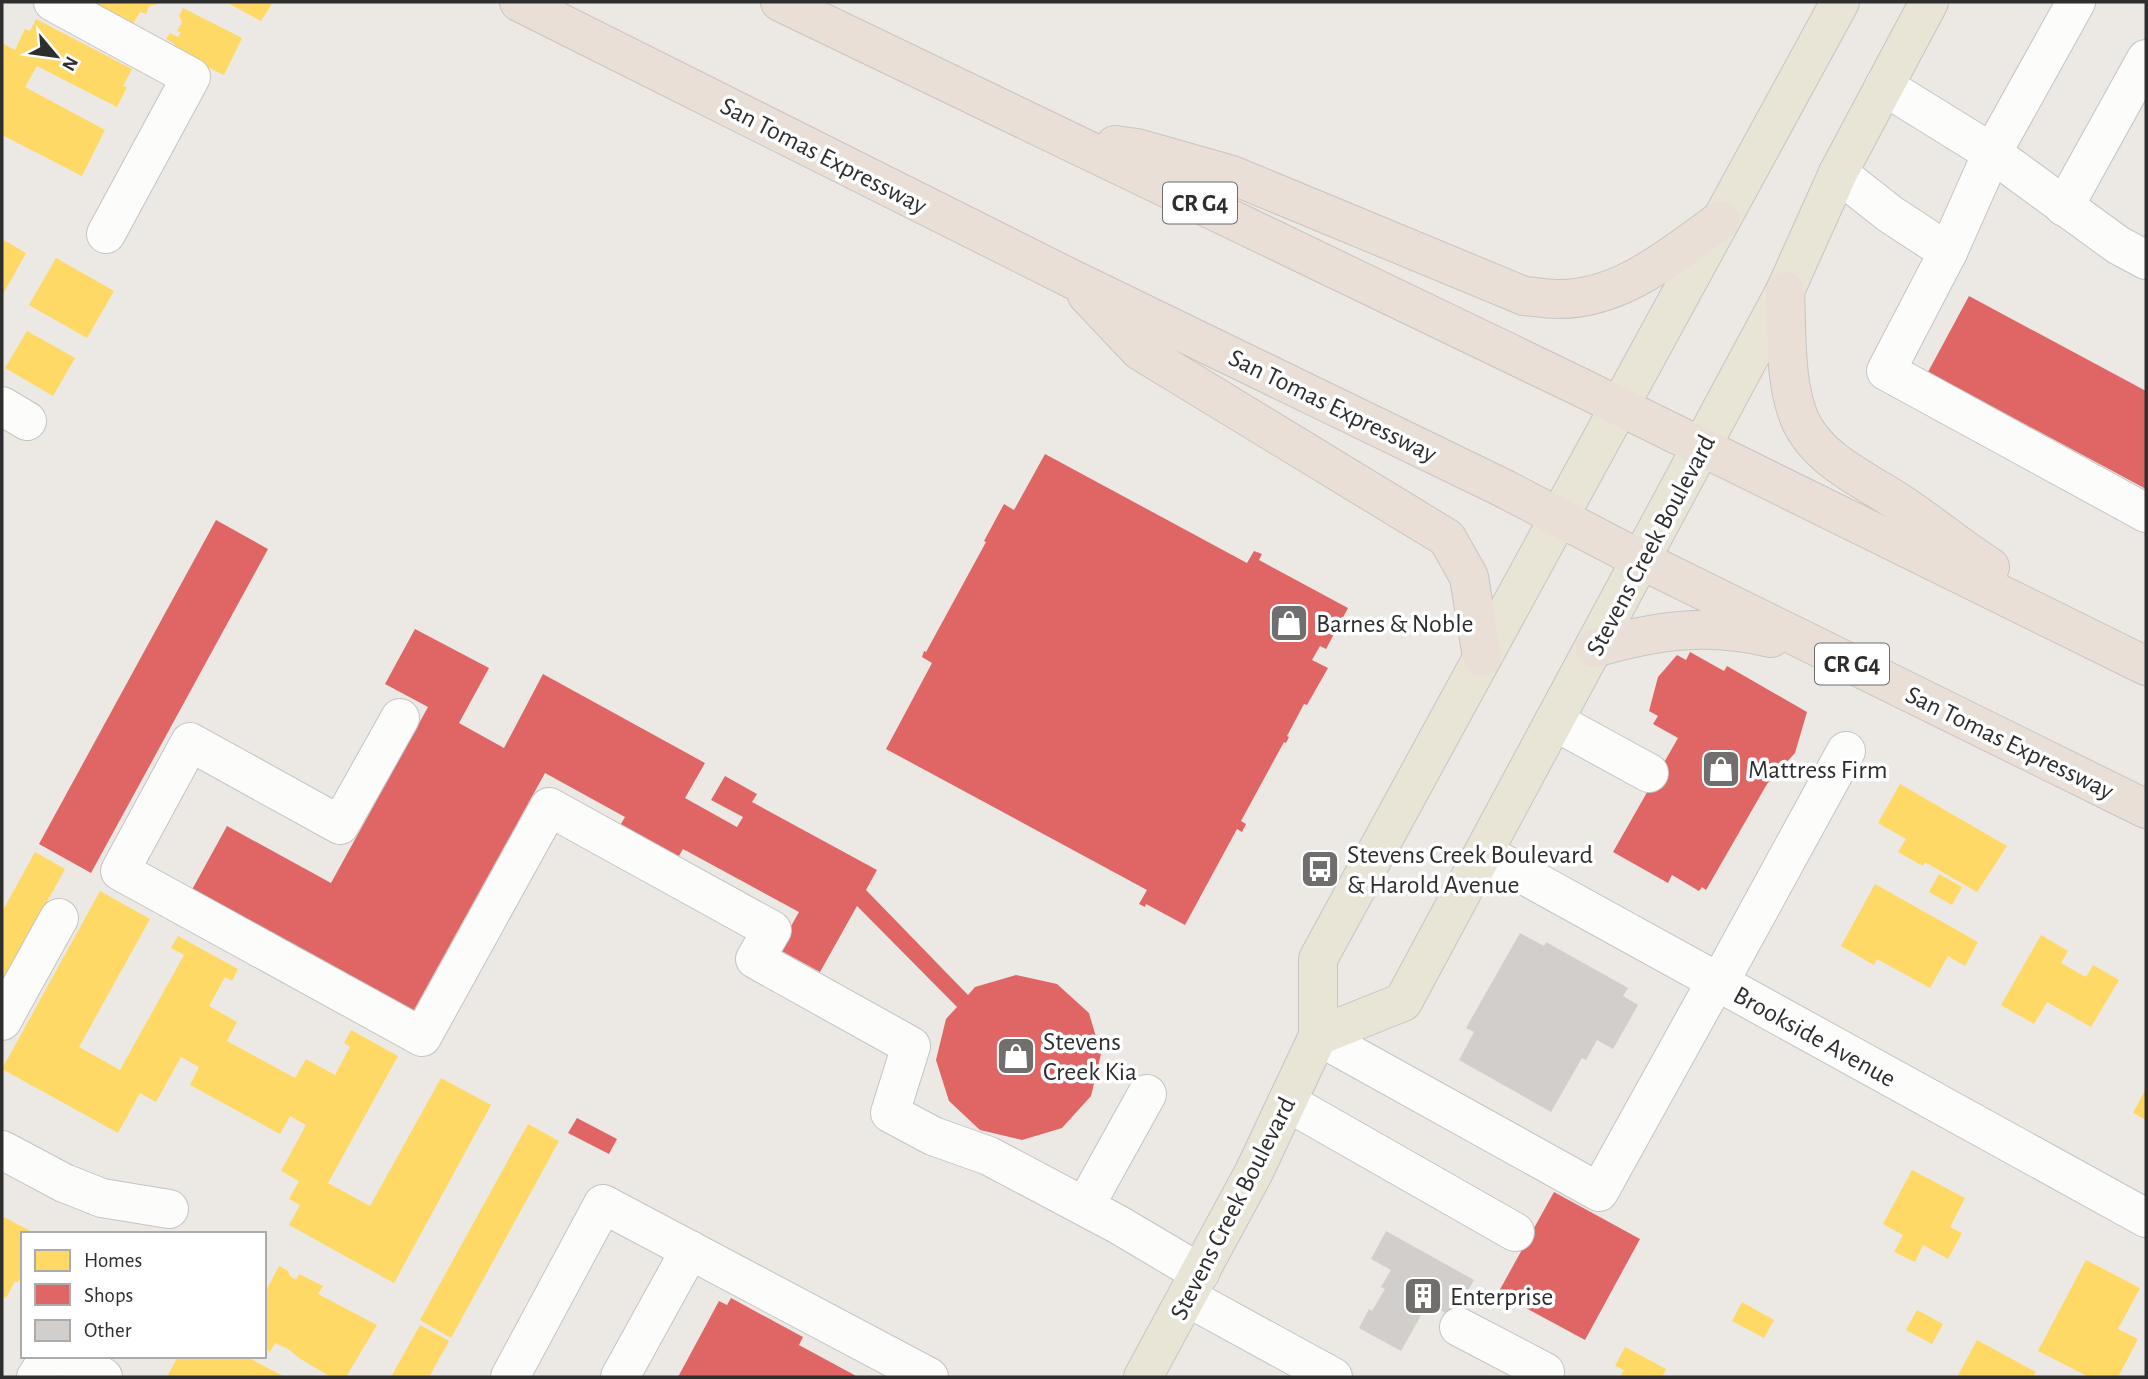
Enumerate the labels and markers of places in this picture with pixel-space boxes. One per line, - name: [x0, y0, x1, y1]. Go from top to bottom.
- shop icon: Barnes & Noble: [1268, 602, 1310, 644]
- place label: Barnes & Noble: [1316, 611, 1474, 637]
- shop icon: Mattress Firm: [1700, 748, 1742, 790]
- place label: Mattress Firm: [1748, 757, 1888, 783]
- place label: Stevens Creek Boulevard & Harold Avenue: [1347, 842, 1593, 898]
- bus stop icon: Stevens Creek Boulevard & Harold Avenue: [1299, 848, 1341, 890]
- place label: Stevens Creek Kia: [1043, 1029, 1137, 1085]
- shop icon: Stevens Creek Kia: [995, 1035, 1037, 1077]
- building icon: Enterprise: [1402, 1275, 1444, 1317]
- place label: Enterprise: [1450, 1284, 1553, 1310]

